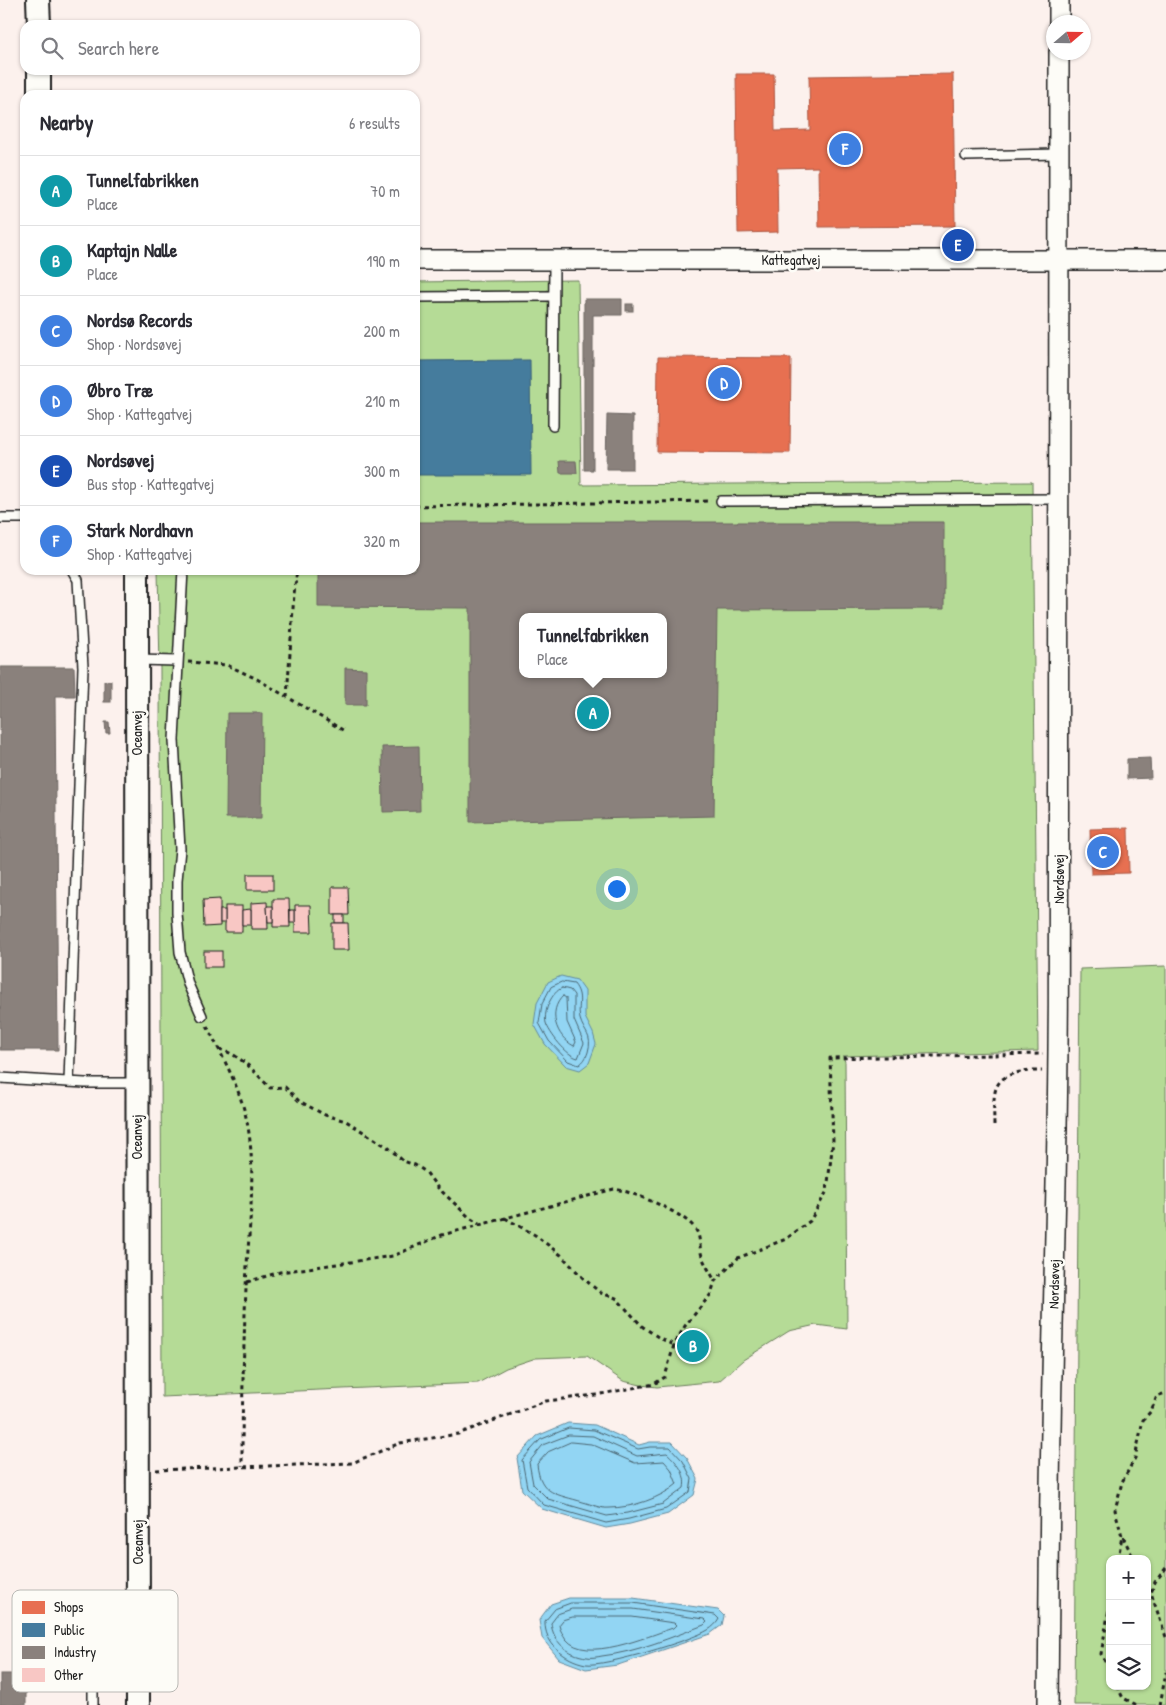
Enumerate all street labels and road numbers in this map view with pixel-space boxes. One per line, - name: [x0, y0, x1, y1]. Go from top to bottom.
- street label: Kattegatvej: [761, 250, 821, 270]
- street label: Oceanvej: [127, 710, 147, 756]
- street label: Nordsøvej: [1049, 854, 1069, 904]
- street label: Oceanvej: [127, 1114, 147, 1160]
- street label: Nordsøvej: [1044, 1259, 1064, 1309]
- street label: Oceanvej: [128, 1519, 148, 1565]

